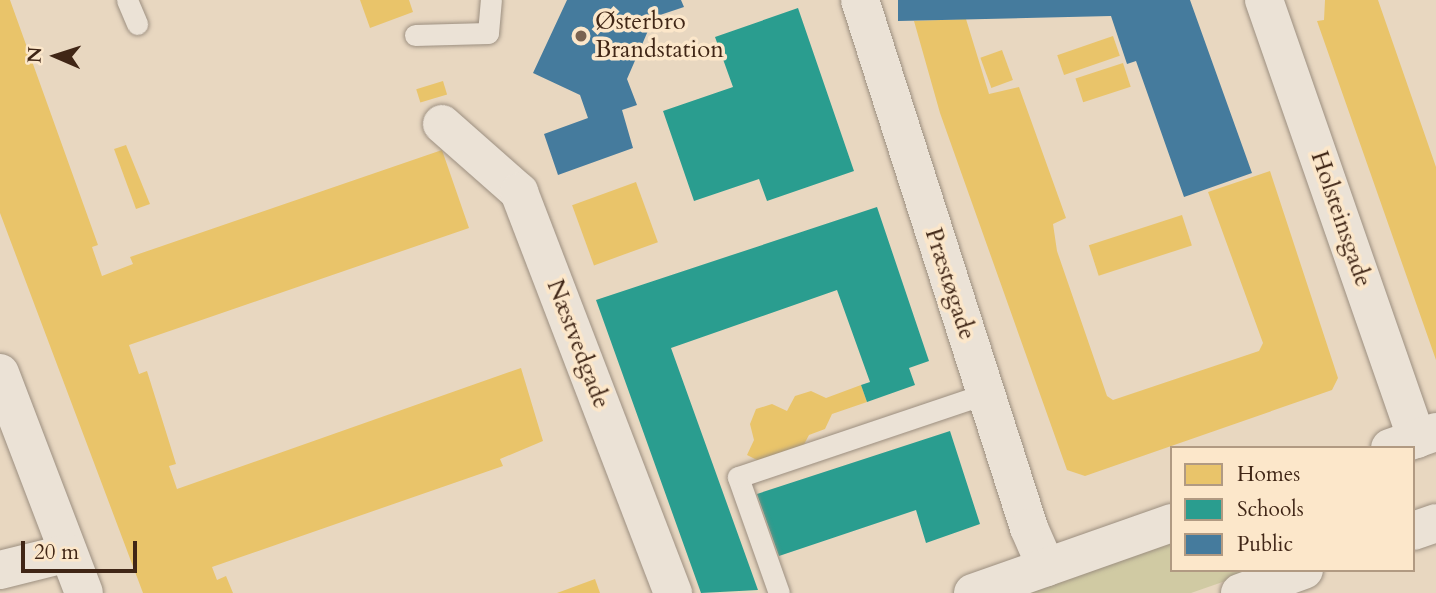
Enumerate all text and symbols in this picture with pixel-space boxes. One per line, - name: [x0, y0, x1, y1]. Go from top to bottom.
- place label: Østerbro Brandstation: [595, 8, 724, 64]
- north arrow: [21, 21, 91, 91]
- marker: Østerbro Brandstation: [573, 28, 589, 44]
- text: N: [22, 46, 48, 64]
- street label: Holsteinsgade: [1304, 147, 1378, 291]
- street label: Præstøgade: [918, 225, 982, 343]
- street label: Næstvedgade: [540, 276, 616, 412]
- legend: [1170, 446, 1415, 572]
- text: Homes: [1237, 460, 1300, 489]
- text: Schools: [1237, 495, 1304, 524]
- scale bar: [24, 526, 140, 570]
- text: Public: [1237, 530, 1293, 559]
- text: 20 m: [34, 538, 79, 567]

